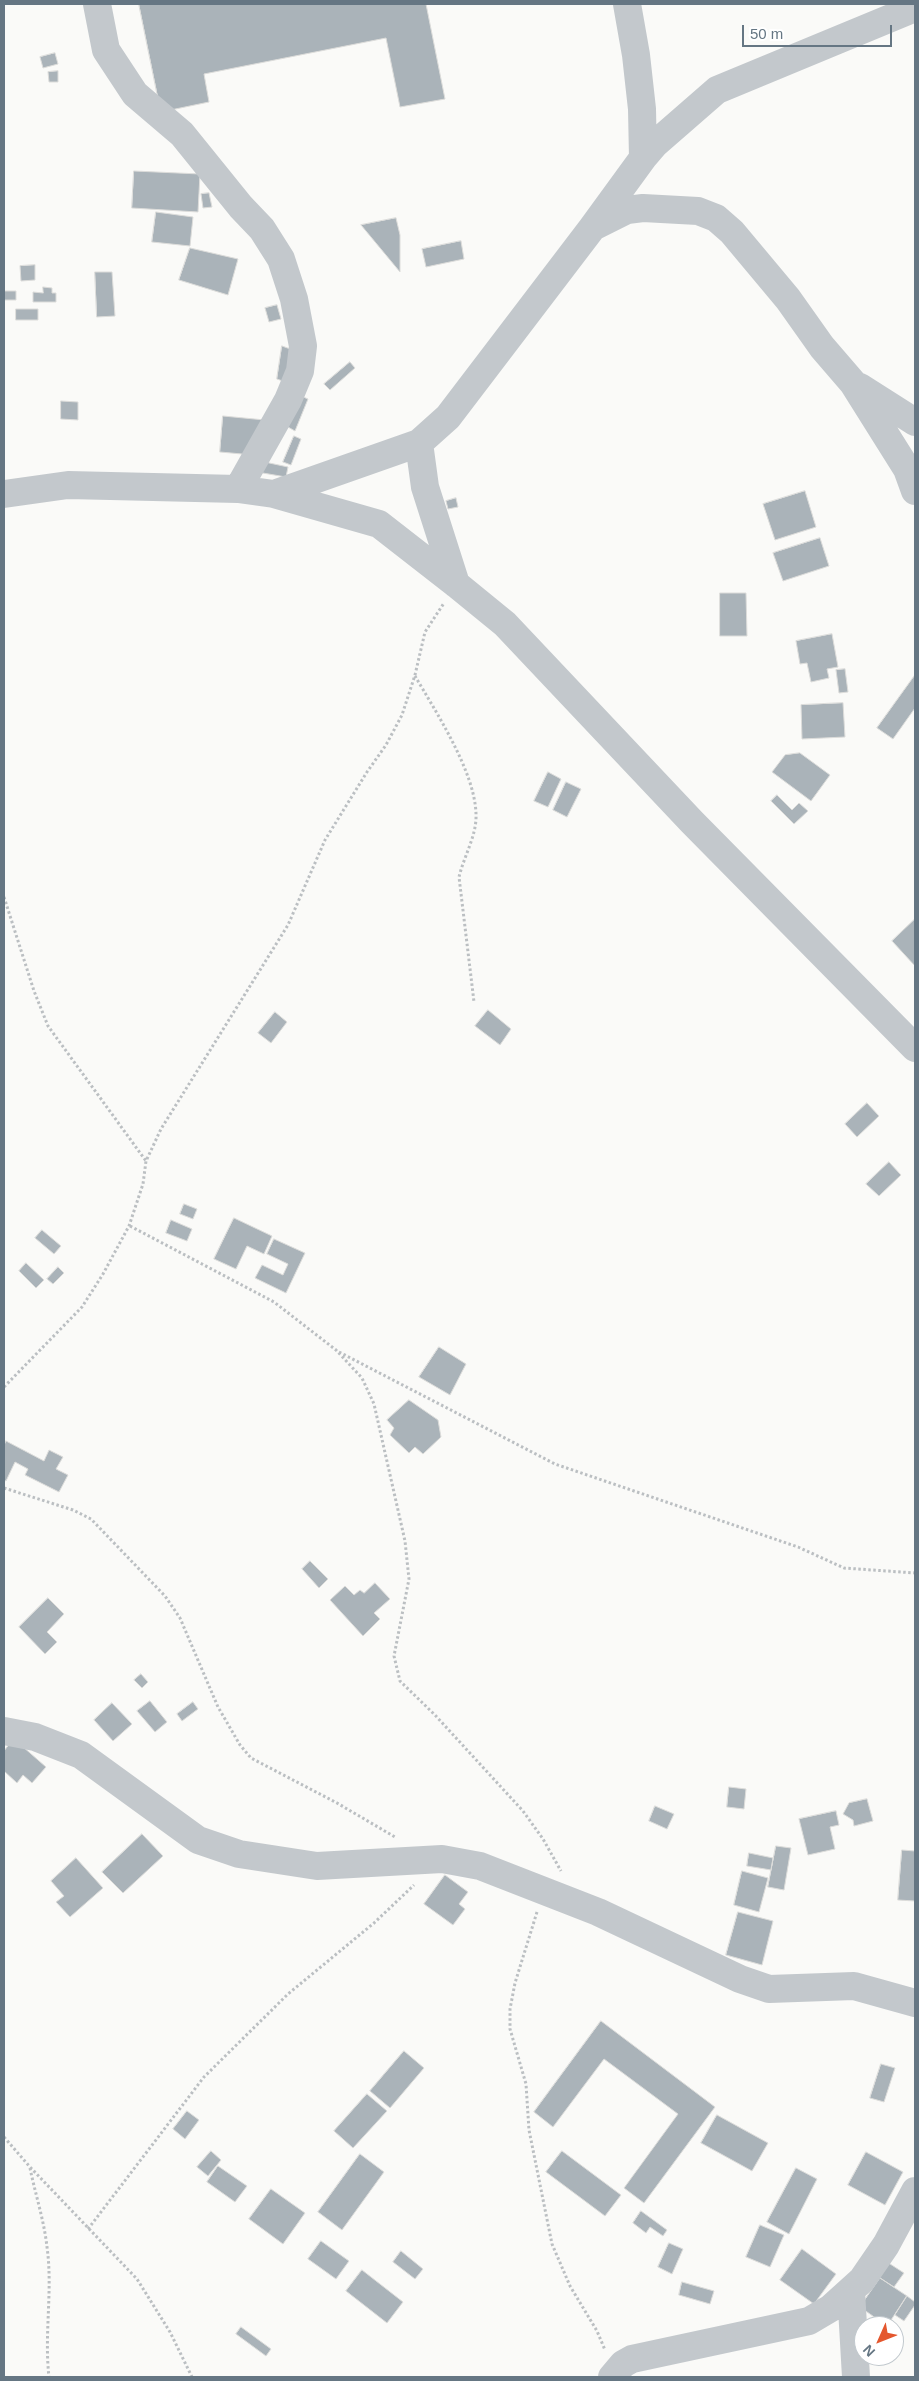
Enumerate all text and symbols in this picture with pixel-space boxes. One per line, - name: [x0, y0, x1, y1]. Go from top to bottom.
- scale bar: [744, 15, 894, 47]
- text: 50 m: [750, 25, 783, 42]
- north arrow: [854, 2316, 904, 2366]
- text: N: [860, 2342, 878, 2360]

